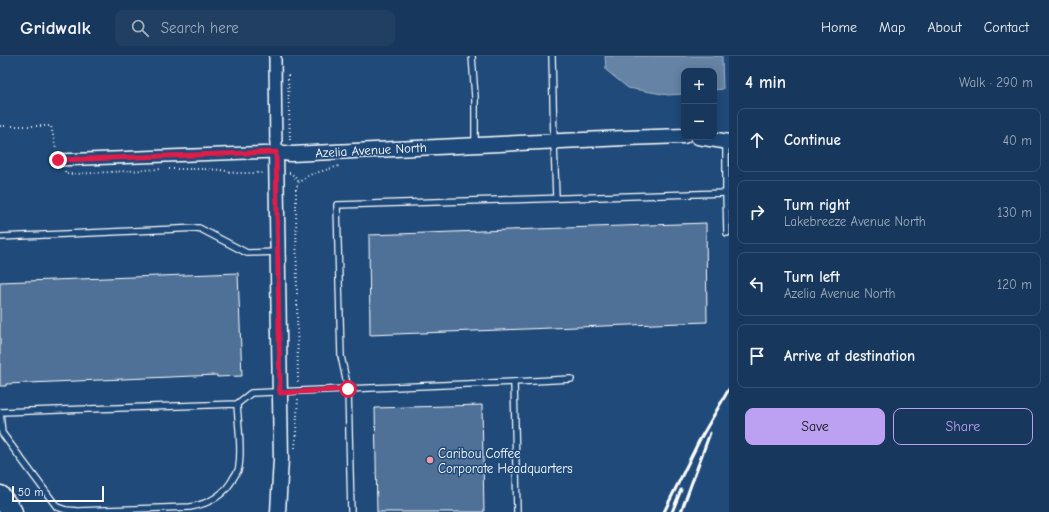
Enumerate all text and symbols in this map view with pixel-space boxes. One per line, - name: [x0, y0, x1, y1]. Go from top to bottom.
- search box: [115, 10, 395, 46]
- text: Gridwalk: [20, 17, 91, 39]
- icon: search: [129, 17, 151, 39]
- text: Search here: [161, 19, 239, 37]
- text: Home: [821, 19, 857, 36]
- text: Map: [879, 19, 905, 36]
- text: About: [927, 19, 962, 36]
- text: Contact: [984, 19, 1029, 36]
- map controls: [681, 68, 717, 140]
- button: +: [681, 68, 717, 104]
- text: 4 min: [745, 73, 786, 92]
- text: Walk · 290 m: [959, 75, 1033, 90]
- button: −: [681, 104, 717, 140]
- icon: ahead: [746, 129, 768, 151]
- text: Continue: [784, 131, 841, 149]
- text: 40 m: [1003, 133, 1032, 148]
- street label: Azelia Avenue North: [315, 140, 427, 160]
- route end: [49, 151, 67, 169]
- text: Turn right: [784, 196, 850, 214]
- icon: right: [746, 201, 768, 223]
- text: 130 m: [997, 205, 1032, 220]
- text: Lakebreeze Avenue North: [784, 214, 926, 229]
- text: Turn left: [784, 268, 840, 286]
- icon: left: [746, 273, 768, 295]
- text: 120 m: [997, 277, 1032, 292]
- text: Azelia Avenue North: [784, 286, 895, 301]
- icon: arrive: [746, 345, 768, 367]
- text: Arrive at destination: [784, 347, 915, 365]
- route start: [339, 380, 357, 398]
- button: Save: [745, 408, 885, 445]
- button: Share: [893, 408, 1033, 445]
- place label: Caribou Coffee Corporate Headquarters: [438, 446, 573, 476]
- marker: Caribou Coffee Corporate Headquarters: [425, 455, 435, 465]
- scale bar: [12, 484, 104, 503]
- text: 50 m: [18, 486, 43, 499]

